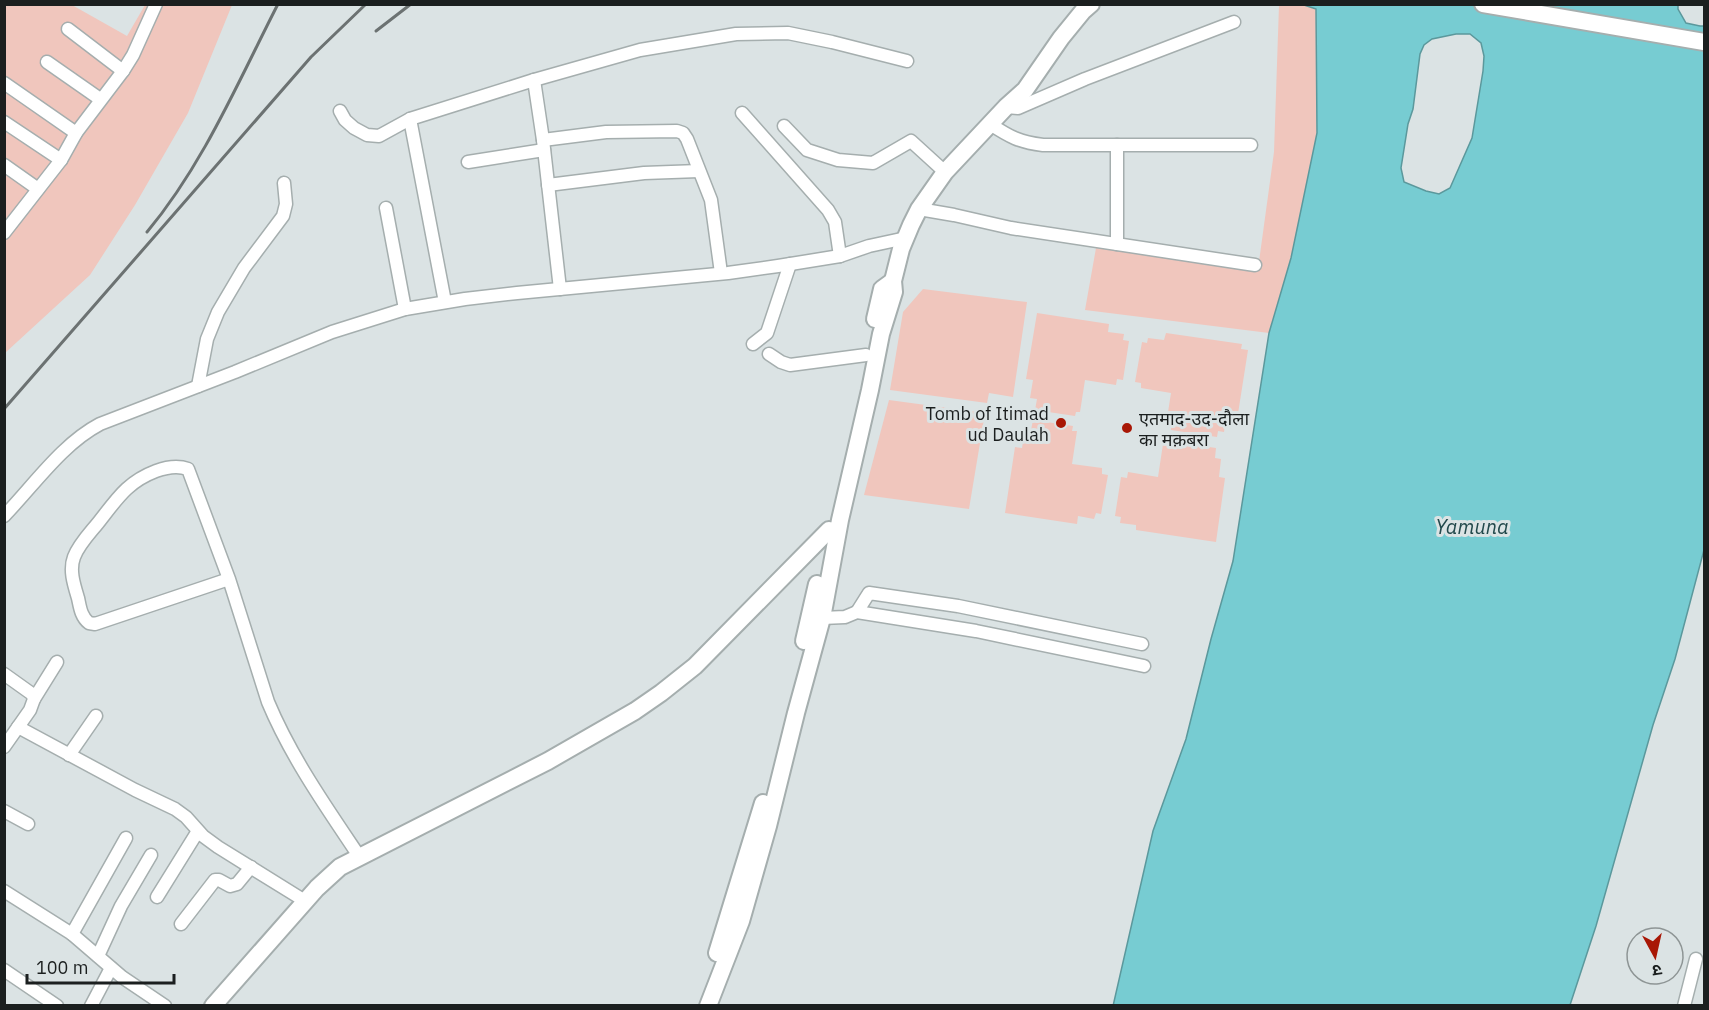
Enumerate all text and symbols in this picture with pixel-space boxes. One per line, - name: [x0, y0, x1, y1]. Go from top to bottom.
- place label: Tomb of Itimad ud Daulah: [926, 402, 1049, 446]
- place label: एतमाद-उद-दौला का मक़बरा: [1139, 407, 1249, 451]
- marker: Tomb of Itimad ud Daulah: [1054, 416, 1068, 430]
- marker: एतमाद-उद-दौला का मक़बरा: [1120, 421, 1134, 435]
- water label: Yamuna: [1435, 513, 1509, 540]
- north arrow: [1625, 926, 1685, 986]
- scale bar: [27, 947, 174, 985]
- text: 100 m: [36, 956, 88, 979]
- text: उ: [1650, 960, 1663, 981]

